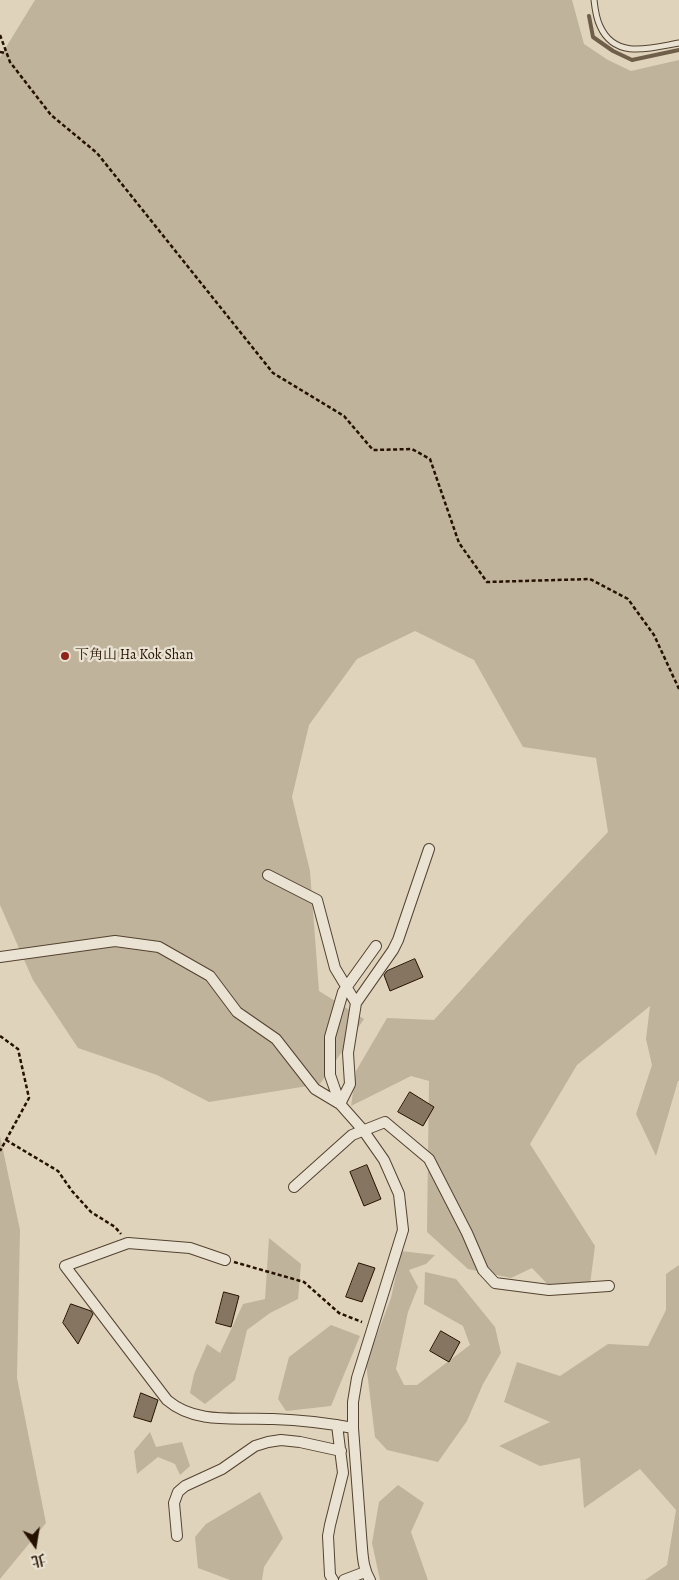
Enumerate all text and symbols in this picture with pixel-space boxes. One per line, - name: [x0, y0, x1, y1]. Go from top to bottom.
- place label: 下角山 Ha Kok Shan: [75, 648, 193, 664]
- marker: 下角山 Ha Kok Shan: [59, 650, 71, 662]
- north arrow: [10, 1520, 60, 1570]
- text: 北: [30, 1549, 47, 1571]

